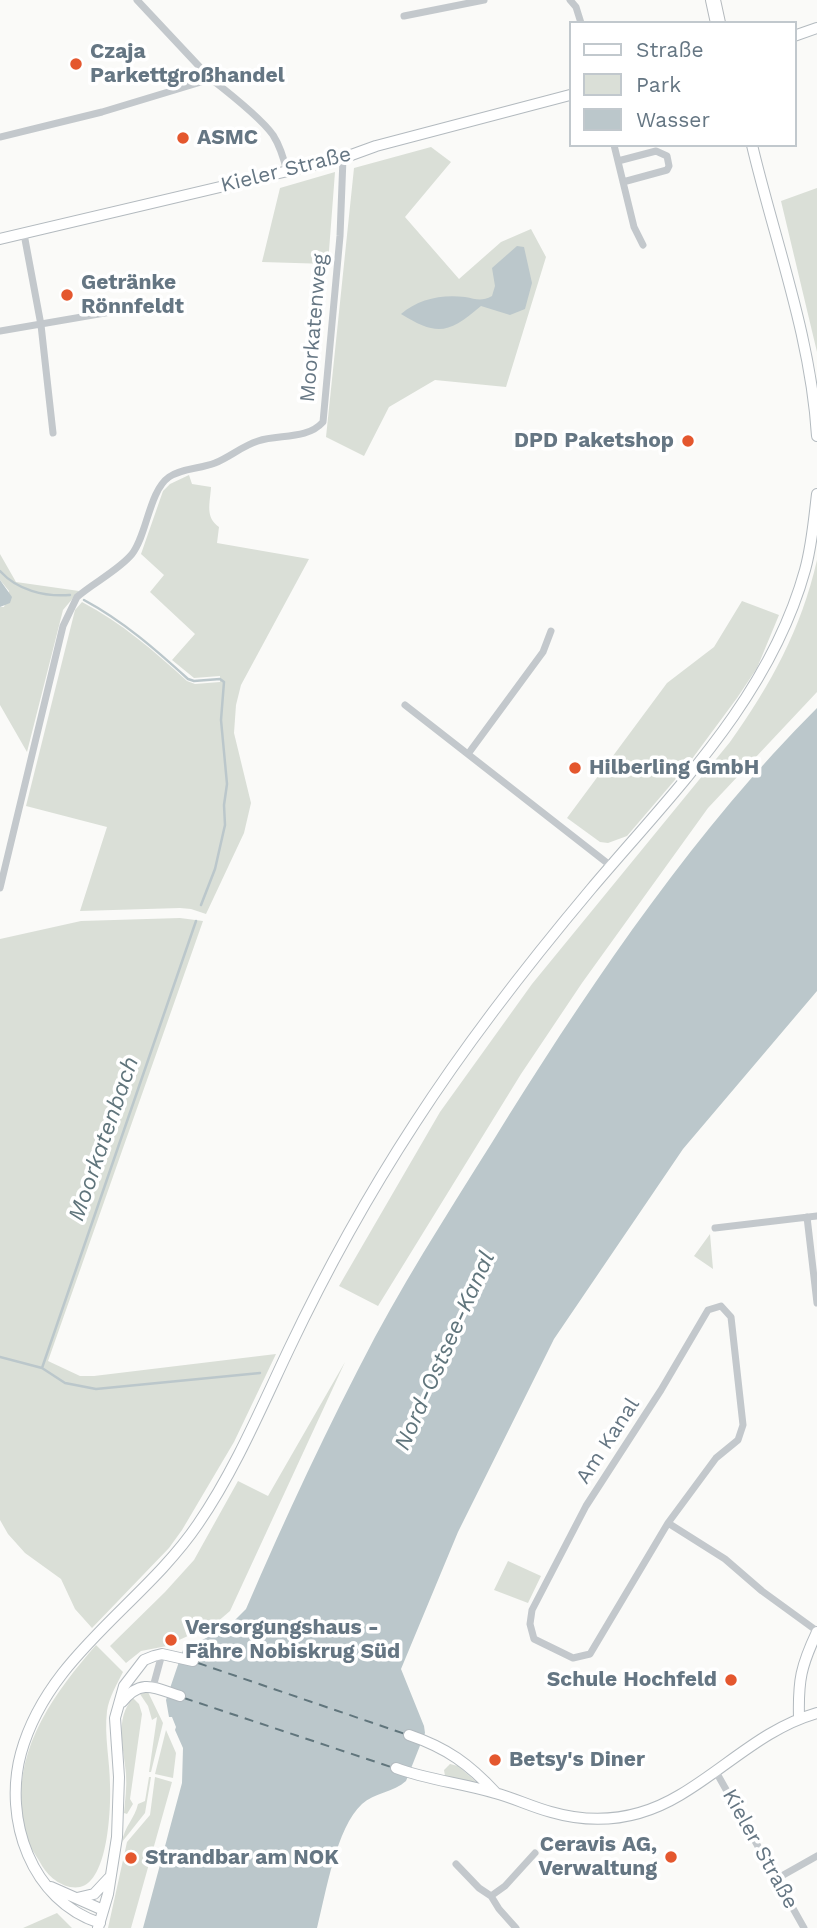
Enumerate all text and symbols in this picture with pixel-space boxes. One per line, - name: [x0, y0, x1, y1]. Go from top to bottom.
- legend: [568, 21, 796, 147]
- text: Straße: [636, 37, 704, 62]
- place label: Czaja Parkettgroßhandel: [90, 39, 285, 89]
- marker: Czaja Parkettgroßhandel: [68, 56, 84, 72]
- text: Park: [636, 72, 681, 97]
- text: Wasser: [636, 107, 710, 132]
- place label: ASMC: [197, 125, 258, 151]
- marker: ASMC: [175, 130, 191, 146]
- street label: Kieler Straße: [218, 142, 354, 198]
- street label: Moorkatenweg: [295, 253, 333, 403]
- place label: Getränke Rönnfeldt: [81, 270, 184, 320]
- marker: Getränke Rönnfeldt: [59, 287, 75, 303]
- place label: DPD Paketshop: [514, 428, 674, 454]
- marker: DPD Paketshop: [680, 433, 696, 449]
- place label: Hilberling GmbH: [589, 755, 759, 781]
- marker: Hilberling GmbH: [567, 760, 583, 776]
- water label: Moorkatenbach: [63, 1053, 145, 1225]
- water label: Nord-Ostsee-Kanal: [389, 1247, 501, 1455]
- street label: Am Kanal: [571, 1393, 645, 1489]
- place label: Versorgungshaus - Fähre Nobiskrug Süd: [185, 1615, 400, 1665]
- marker: Versorgungshaus - Fähre Nobiskrug Süd: [163, 1632, 179, 1648]
- place label: Schule Hochfeld: [547, 1667, 717, 1693]
- marker: Schule Hochfeld: [723, 1672, 739, 1688]
- place label: Betsy's Diner: [509, 1747, 645, 1773]
- marker: Betsy's Diner: [487, 1752, 503, 1768]
- street label: Kieler Straße: [717, 1785, 803, 1913]
- place label: Ceravis AG, Verwaltung: [538, 1832, 657, 1882]
- place label: Strandbar am NOK: [145, 1845, 339, 1871]
- marker: Ceravis AG, Verwaltung: [663, 1849, 679, 1865]
- marker: Strandbar am NOK: [123, 1850, 139, 1866]

